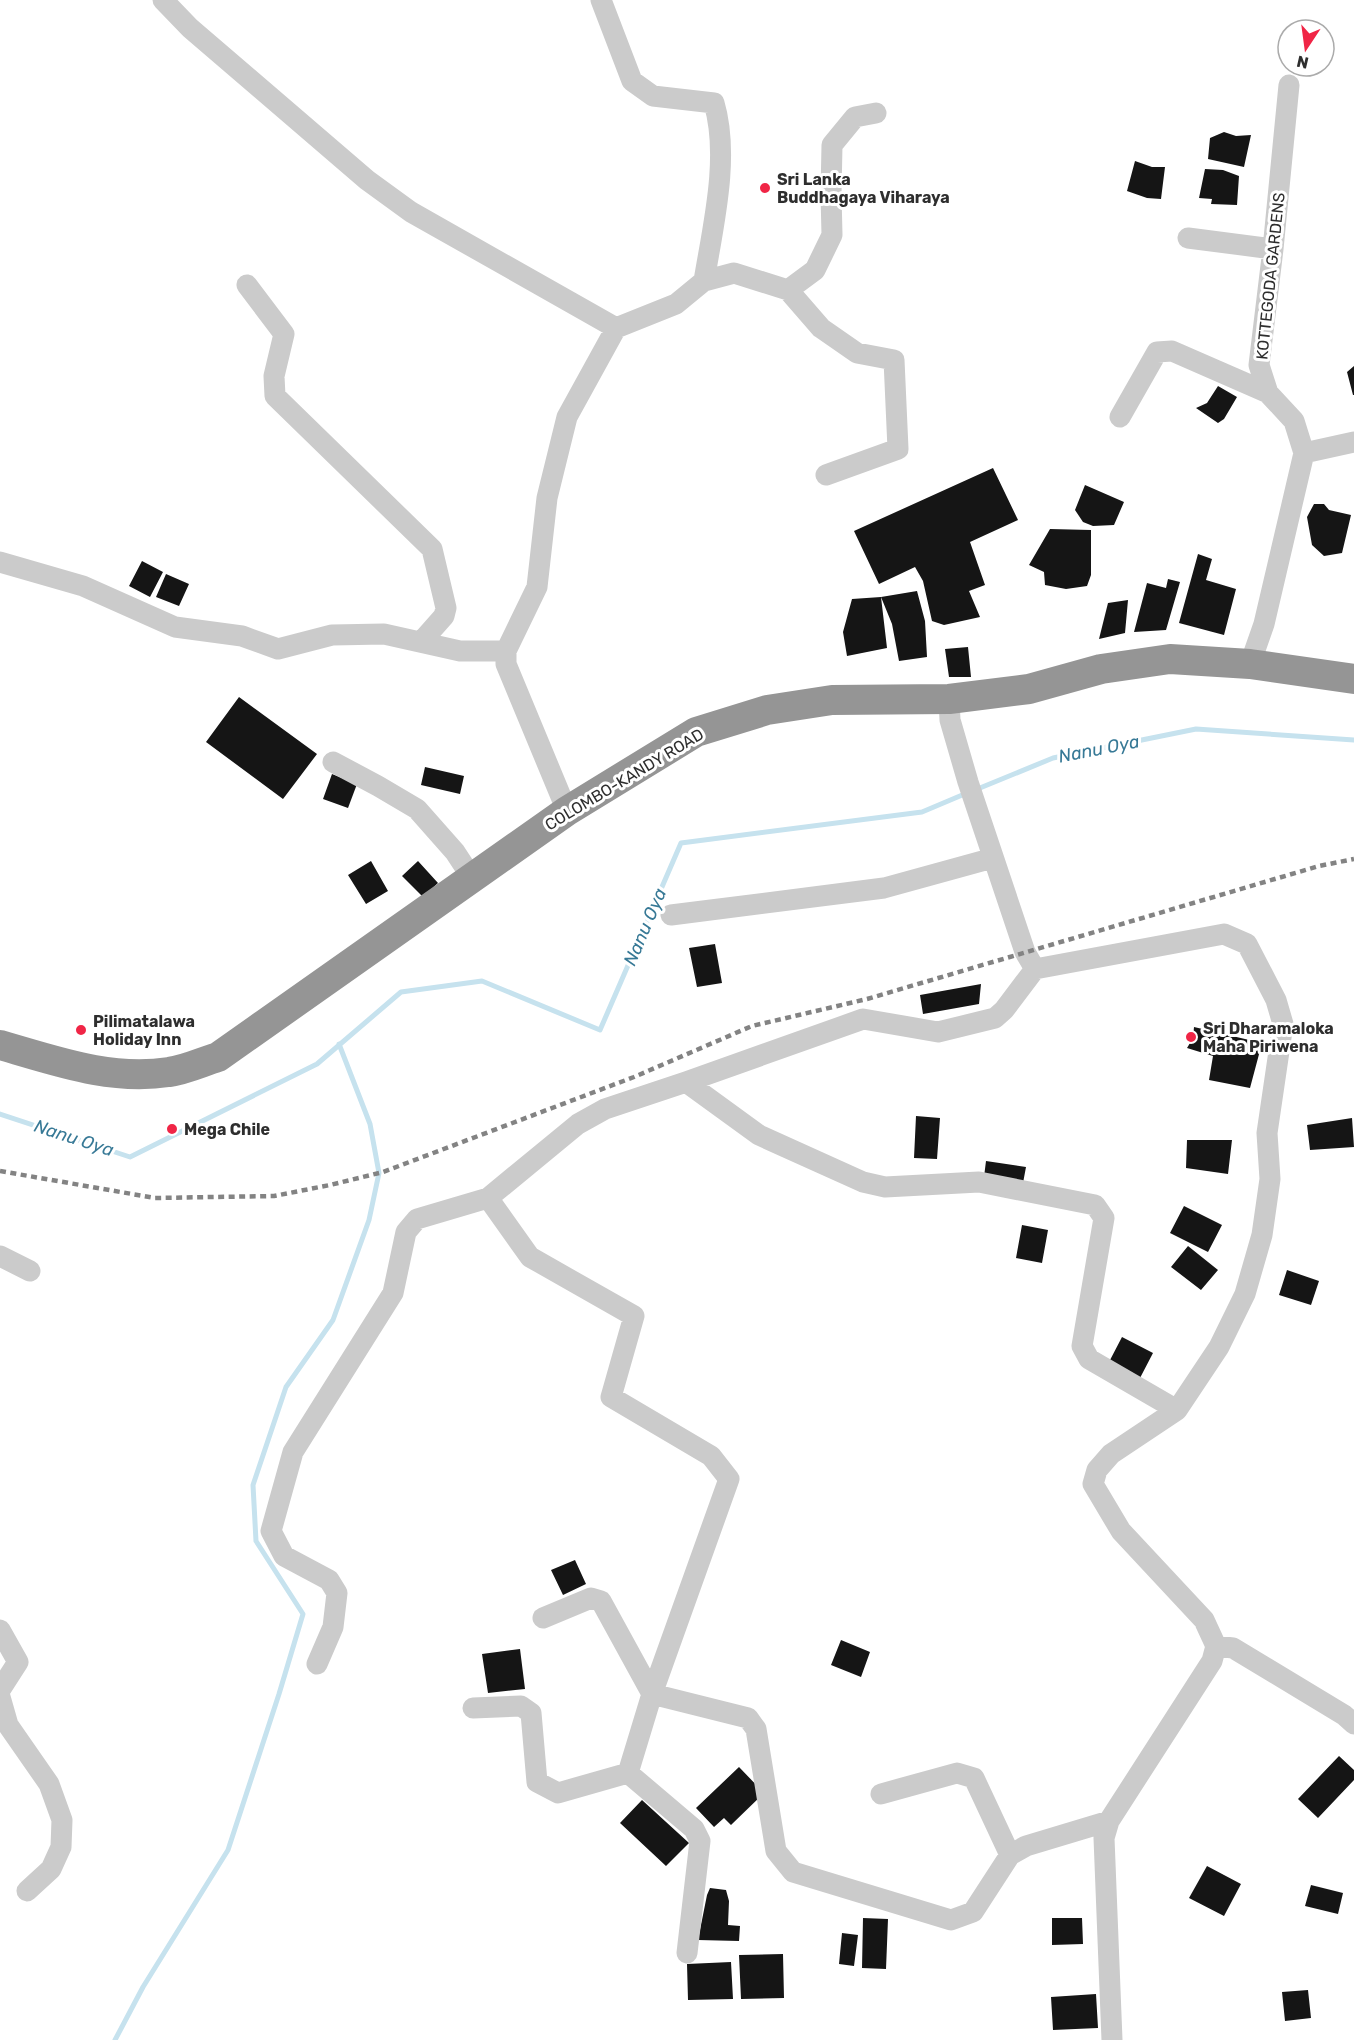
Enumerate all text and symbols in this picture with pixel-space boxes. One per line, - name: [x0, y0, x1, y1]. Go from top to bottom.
- north arrow: [1276, 18, 1336, 78]
- text: N: [1295, 52, 1310, 73]
- place label: Sri Lanka Buddhagaya Viharaya: [777, 170, 950, 207]
- marker: Sri Lanka Buddhagaya Viharaya: [758, 181, 772, 195]
- street label: KOTTEGODA GARDENS: [1252, 191, 1289, 361]
- street label: COLOMBO-KANDY ROAD: [542, 725, 707, 834]
- water label: Nanu Oya: [1057, 730, 1142, 768]
- water label: Nanu Oya: [619, 885, 671, 969]
- place label: Pilimatalawa Holiday Inn: [93, 1012, 195, 1049]
- place label: Sri Dharamaloka Maha Piriwena: [1203, 1019, 1334, 1056]
- marker: Pilimatalawa Holiday Inn: [74, 1023, 88, 1037]
- marker: Sri Dharamaloka Maha Piriwena: [1184, 1030, 1198, 1044]
- water label: Nanu Oya: [32, 1115, 117, 1161]
- place label: Mega Chile: [184, 1120, 270, 1139]
- marker: Mega Chile: [165, 1122, 179, 1136]

